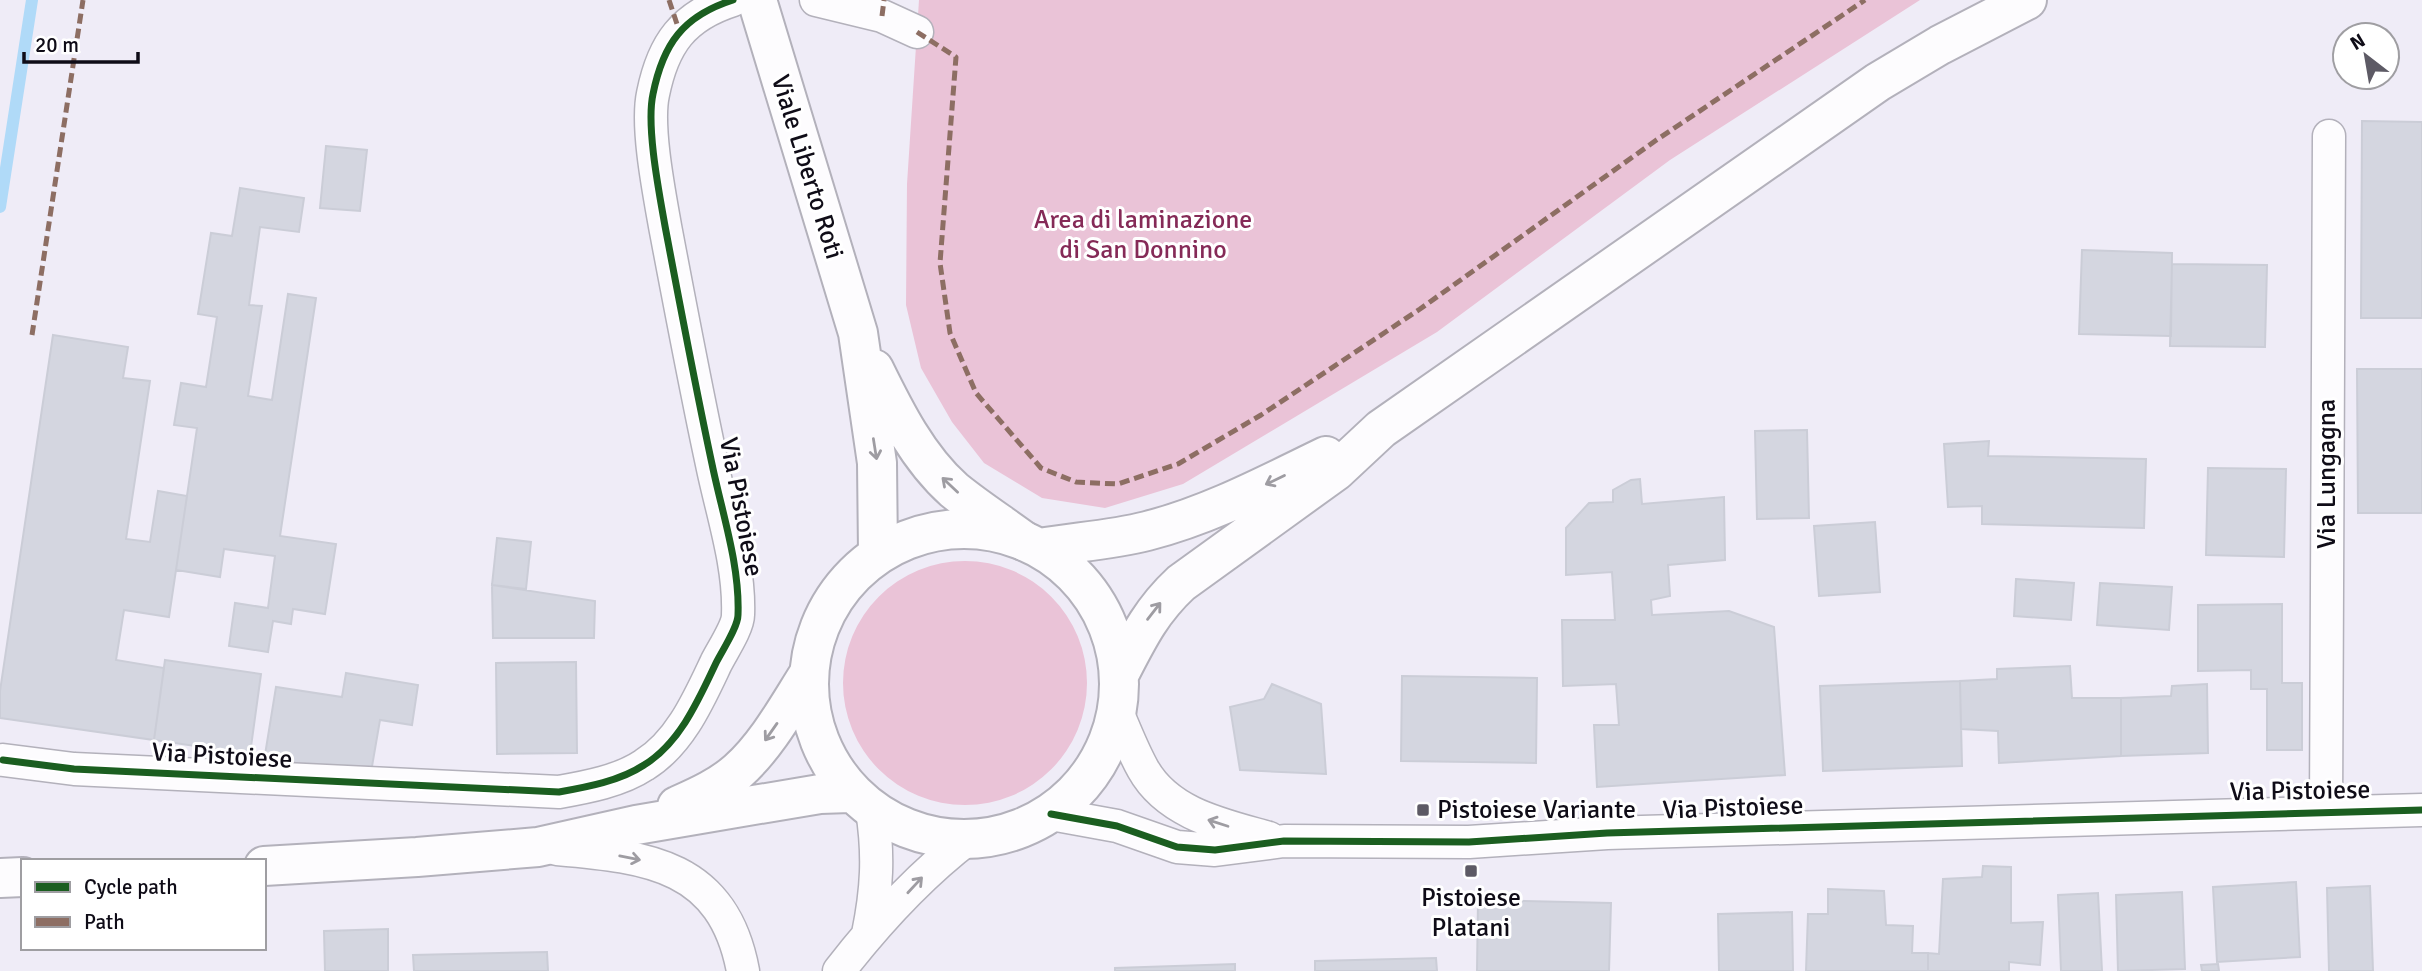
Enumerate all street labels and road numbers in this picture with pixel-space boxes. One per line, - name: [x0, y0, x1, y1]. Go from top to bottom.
- street label: Viale Liberto Roti: [764, 71, 850, 263]
- street label: Via Lungagna: [2311, 399, 2343, 549]
- street label: Via Pistoiese: [712, 435, 770, 579]
- street label: Via Pistoiese: [151, 736, 293, 776]
- street label: Via Pistoiese: [2229, 774, 2371, 808]
- street label: Via Pistoiese: [1662, 790, 1804, 826]

